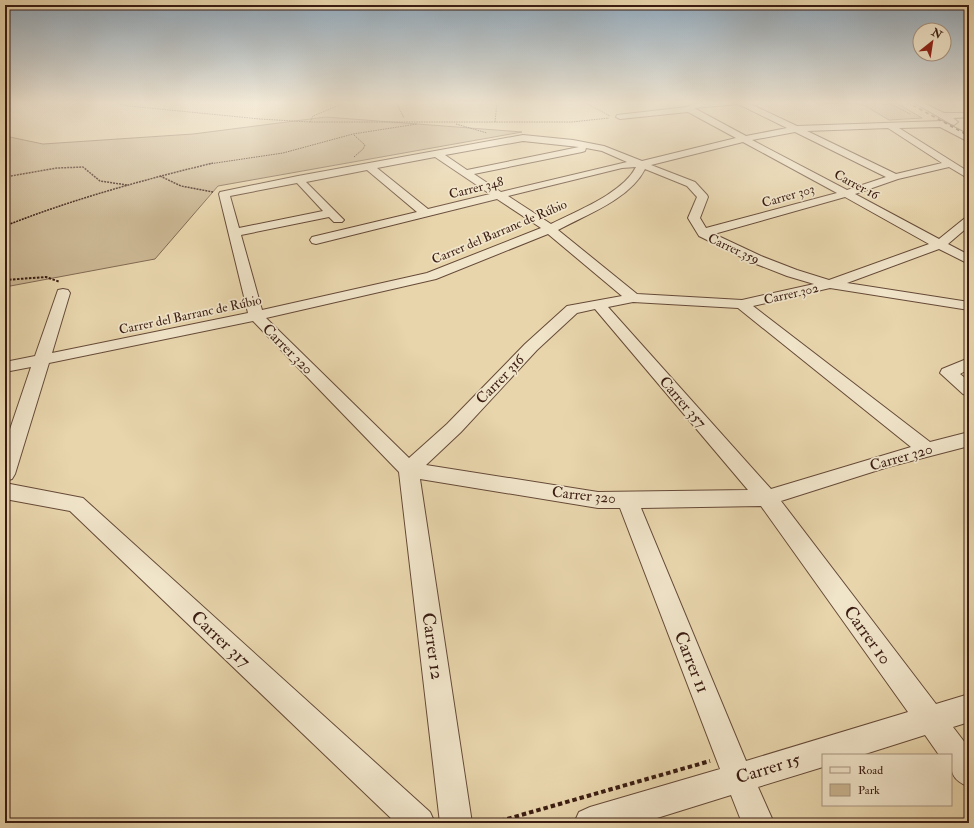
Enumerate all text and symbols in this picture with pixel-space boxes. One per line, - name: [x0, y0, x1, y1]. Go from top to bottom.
- north arrow: [912, 22, 952, 62]
- text: N: [928, 25, 945, 42]
- street label: Carrer 16: [831, 166, 883, 204]
- street label: Carrer 348: [447, 173, 505, 202]
- street label: Carrer 303: [760, 181, 816, 211]
- street label: Carrer del Barranc de Rúbio: [429, 196, 569, 268]
- street label: Carrer 359: [705, 230, 762, 268]
- street label: Carrer 302: [762, 280, 821, 308]
- street label: Carrer del Barranc de Rúbio: [117, 292, 263, 338]
- street label: Carrer 320: [258, 320, 317, 379]
- street label: Carrer 316: [472, 349, 530, 408]
- street label: Carrer 357: [655, 373, 710, 432]
- street label: Carrer 320: [868, 439, 935, 475]
- street label: Carrer 320: [551, 483, 617, 508]
- street label: Carrer 10: [838, 601, 897, 669]
- street label: Carrer 317: [186, 606, 255, 673]
- street label: Carrer 12: [416, 611, 449, 681]
- street label: Carrer 11: [669, 628, 714, 697]
- street label: Carrer 15: [733, 748, 803, 789]
- legend: [822, 754, 952, 806]
- text: Road: [858, 763, 883, 778]
- text: Park: [858, 783, 880, 798]

